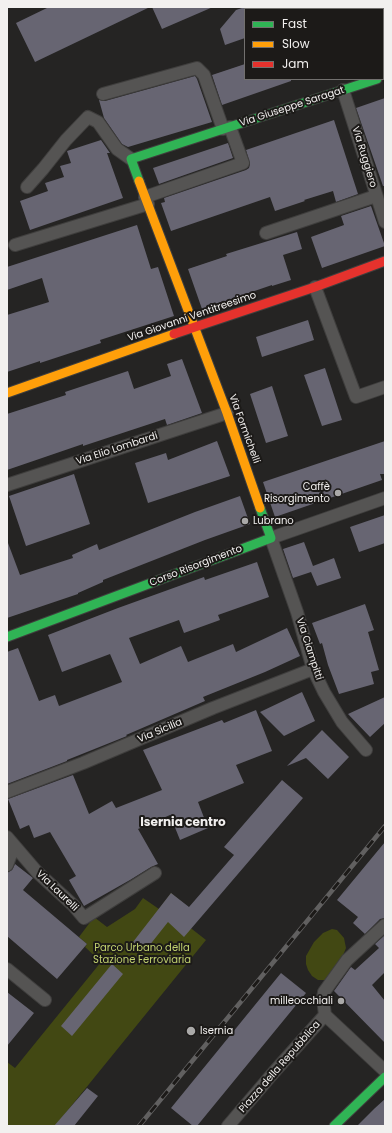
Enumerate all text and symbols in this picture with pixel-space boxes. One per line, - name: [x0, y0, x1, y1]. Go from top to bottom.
- legend: [244, 8, 384, 80]
- text: Fast: [282, 15, 307, 32]
- text: Slow: [282, 35, 310, 52]
- text: Jam: [282, 55, 309, 72]
- street label: Via Giuseppe Saragat: [238, 84, 346, 130]
- street label: Via Ruggiero: [349, 125, 379, 189]
- street label: Via Giovanni Ventitreesimo: [126, 289, 258, 345]
- street label: Via Formichelli: [226, 393, 262, 465]
- street label: Via Elio Lombardi: [75, 430, 159, 468]
- place label: Caffè Risorgimento: [264, 481, 330, 504]
- marker: Caffè Risorgimento: [333, 488, 343, 498]
- place label: Lubrano: [253, 515, 294, 527]
- marker: Lubrano: [240, 516, 250, 526]
- street label: Corso Risorgimento: [148, 543, 244, 589]
- street label: Via Ciampitti: [293, 616, 325, 682]
- street label: Via Sicilia: [136, 716, 184, 746]
- district label: Isernia centro: [140, 816, 226, 830]
- street label: Via Laurelli: [34, 868, 80, 914]
- park label: Parco Urbano della Stazione Ferroviaria: [93, 942, 191, 966]
- place label: milleocchiali: [270, 995, 333, 1007]
- marker: milleocchiali: [336, 996, 346, 1006]
- street label: Piazza della Repubblica: [237, 1019, 323, 1115]
- marker: Isernia: [185, 1025, 197, 1037]
- place label: Isernia: [200, 1025, 233, 1037]

